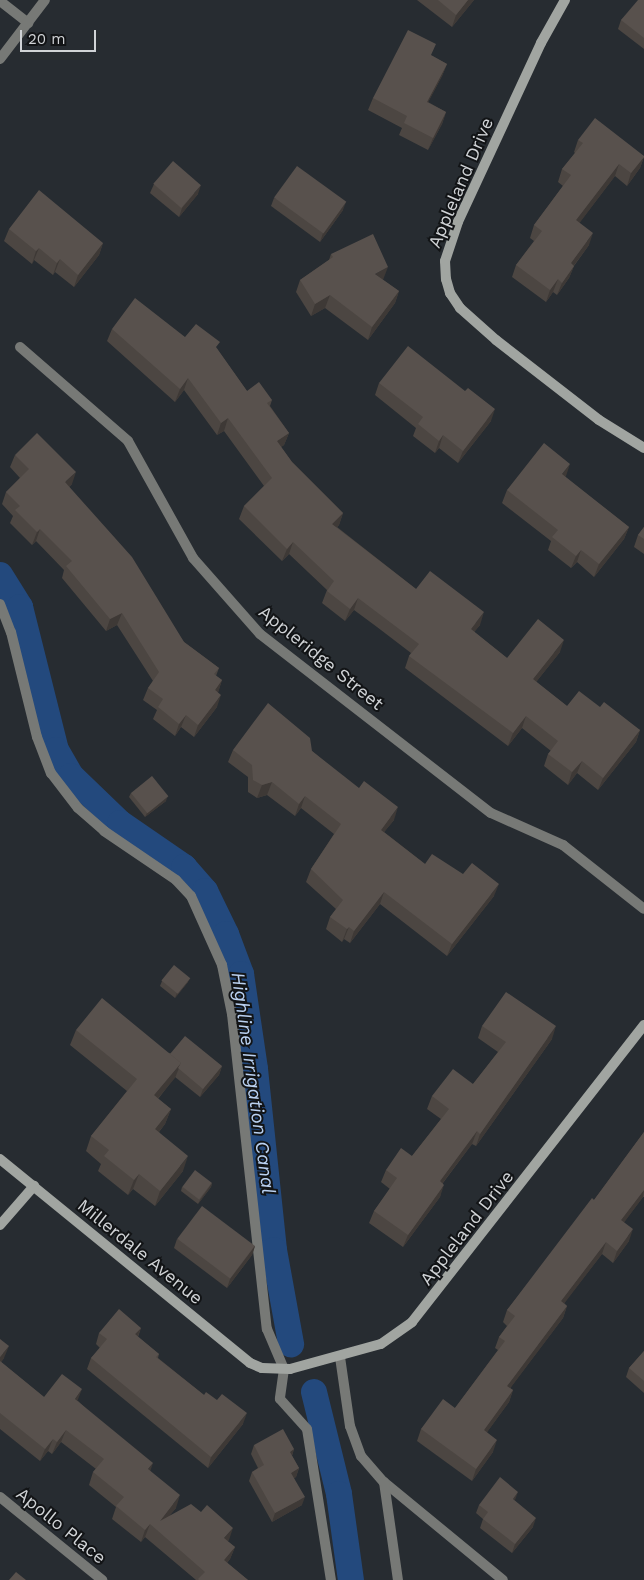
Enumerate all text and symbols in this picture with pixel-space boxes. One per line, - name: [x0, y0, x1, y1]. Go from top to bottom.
- scale bar: [22, 20, 99, 52]
- text: 20 m: [28, 30, 66, 48]
- street label: Appleland Drive: [424, 115, 498, 251]
- street label: Appleridge Street: [254, 601, 388, 715]
- water label: Highline Irrigation Canal: [226, 970, 280, 1196]
- street label: Appleland Drive: [416, 1166, 518, 1290]
- street label: Millerdale Avenue: [73, 1195, 207, 1309]
- street label: Apollo Place: [12, 1483, 110, 1569]

